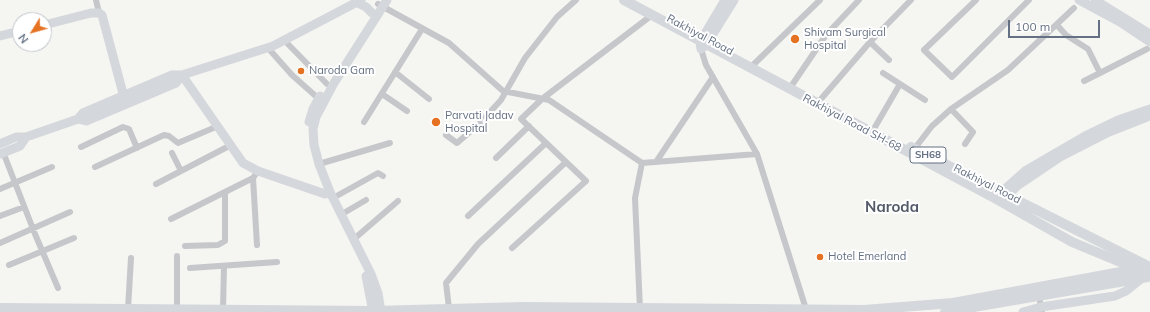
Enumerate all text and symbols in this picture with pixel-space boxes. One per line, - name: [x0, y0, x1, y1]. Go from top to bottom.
- north arrow: [12, 12, 52, 52]
- street label: Rakhiyal Road: [664, 12, 736, 58]
- scale bar: [1010, 12, 1102, 38]
- text: 100 m: [1015, 19, 1050, 34]
- place label: Shivam Surgical Hospital: [804, 26, 886, 52]
- text: N: [15, 31, 31, 46]
- marker: Shivam Surgical Hospital: [789, 33, 801, 45]
- place label: Naroda Gam: [309, 64, 374, 78]
- marker: Naroda Gam: [296, 66, 306, 76]
- street label: Rakhiyal Road SH-68: [800, 91, 904, 155]
- place label: Parvati Jadav Hospital: [445, 109, 514, 135]
- marker: Parvati Jadav Hospital: [430, 116, 442, 128]
- road number: SH68: [910, 147, 946, 163]
- street label: Rakhiyal Road: [951, 161, 1023, 207]
- district label: Naroda: [865, 198, 919, 216]
- place label: Hotel Emerland: [828, 250, 906, 264]
- marker: Hotel Emerland: [815, 252, 825, 262]

